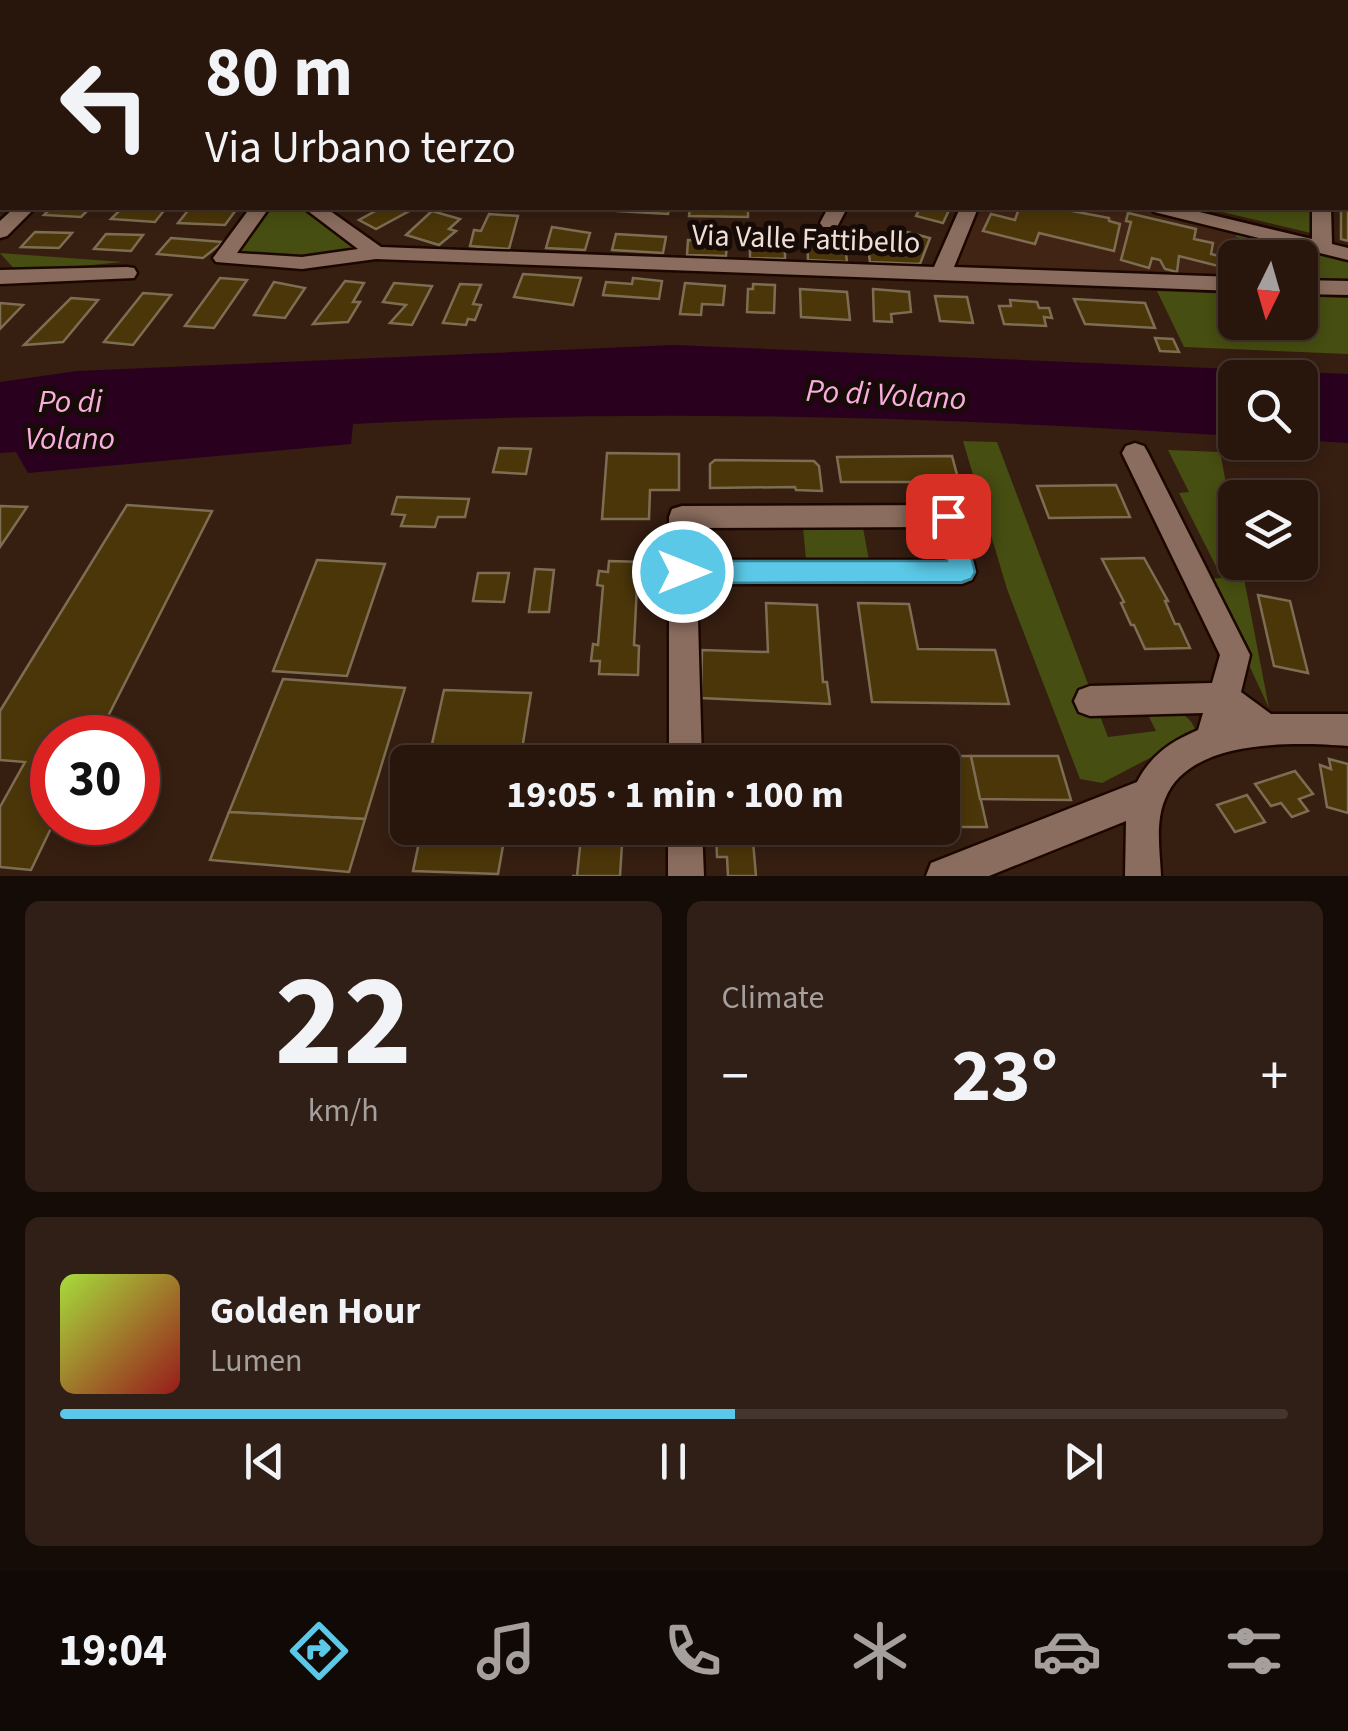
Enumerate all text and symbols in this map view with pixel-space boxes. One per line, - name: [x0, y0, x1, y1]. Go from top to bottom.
- text: 80 m: [205, 23, 353, 123]
- icon: left: [40, 40, 170, 170]
- text: Via Urbano terzo: [205, 116, 516, 180]
- street label: Via Valle Fattibello: [691, 214, 921, 264]
- north arrow: [1218, 240, 1318, 340]
- map controls: [1218, 240, 1318, 580]
- button: search: [1218, 360, 1318, 460]
- water label: Po di Volano: [805, 368, 967, 422]
- water label: Po di Volano: [25, 379, 115, 462]
- pin: [906, 474, 991, 559]
- button: layers: [1218, 480, 1318, 580]
- icon: arrive: [921, 489, 976, 544]
- position arrow: [631, 520, 735, 624]
- speed limit sign: 30: [30, 715, 160, 845]
- text: 19:05 · 1 min · 100 m: [506, 768, 844, 822]
- text: 22: [275, 930, 412, 1115]
- text: Climate: [722, 975, 824, 1021]
- text: 23°: [951, 1023, 1058, 1130]
- text: −: [722, 1038, 749, 1116]
- text: +: [1261, 1038, 1288, 1116]
- text: km/h: [308, 1088, 379, 1134]
- text: Golden Hour: [210, 1284, 420, 1338]
- text: Lumen: [210, 1338, 303, 1384]
- icon: previous: [237, 1434, 292, 1489]
- icon: pause: [646, 1434, 701, 1489]
- icon: next: [1056, 1434, 1111, 1489]
- icon: directions: [284, 1616, 354, 1686]
- icon: music: [471, 1616, 541, 1686]
- icon: phone: [658, 1616, 728, 1686]
- icon: climate: [845, 1616, 915, 1686]
- icon: car: [1032, 1616, 1102, 1686]
- icon: filters: [1219, 1616, 1289, 1686]
- text: 19:04: [59, 1619, 167, 1683]

